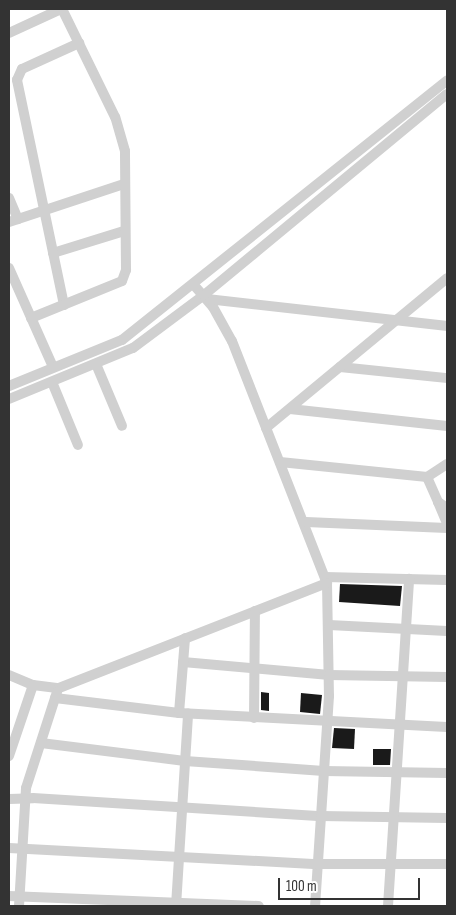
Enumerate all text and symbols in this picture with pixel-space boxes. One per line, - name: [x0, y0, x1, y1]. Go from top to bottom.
- scale bar: [281, 868, 424, 900]
- text: 100 m: [286, 877, 317, 896]

